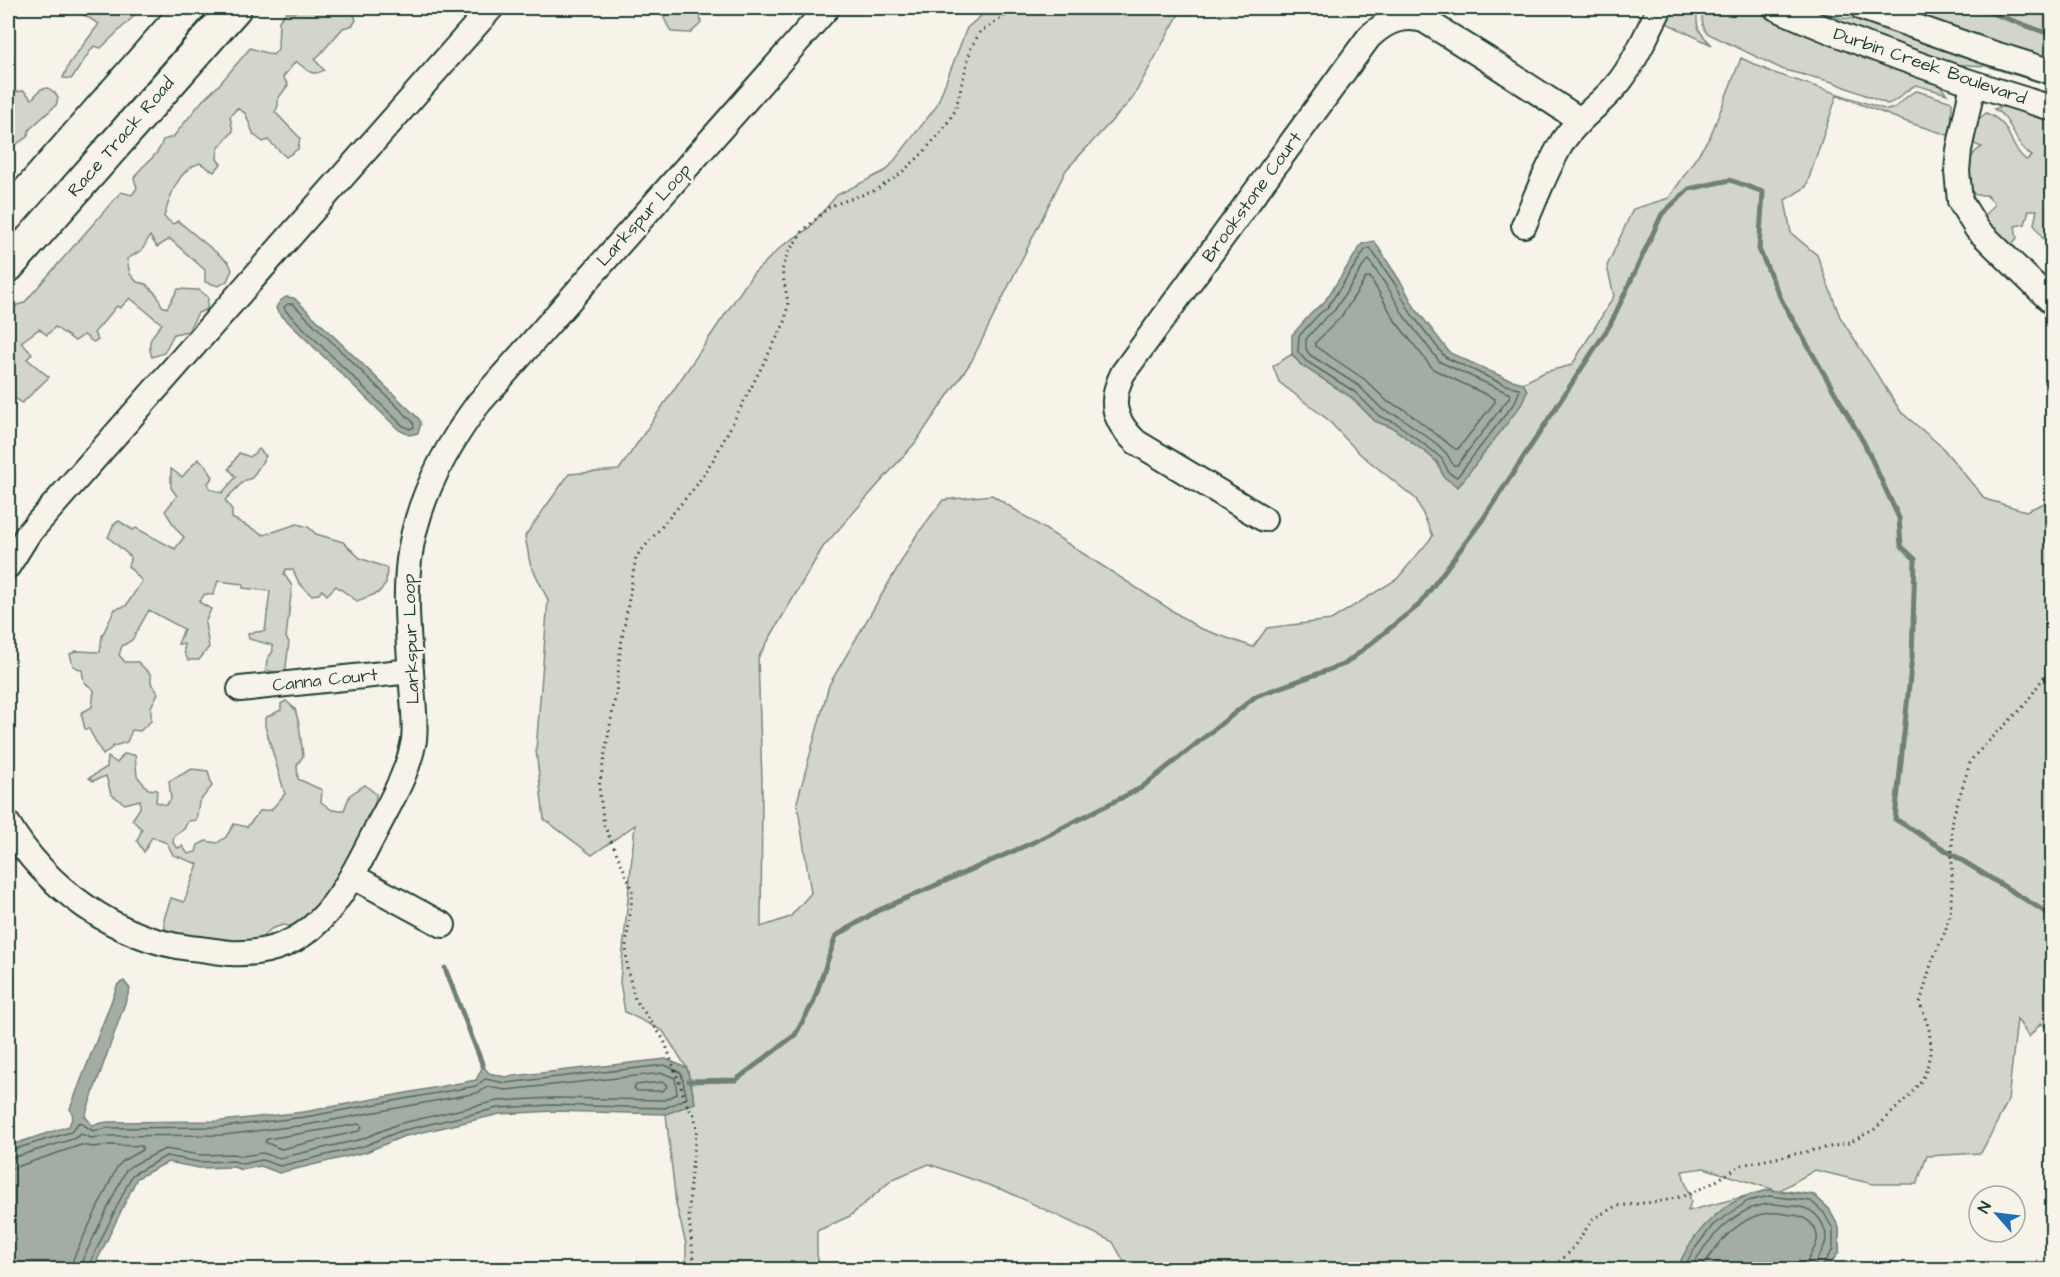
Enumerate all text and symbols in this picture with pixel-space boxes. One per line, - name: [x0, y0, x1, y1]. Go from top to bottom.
- street label: Durbin Creek Boulevard: [1830, 21, 2030, 111]
- street label: Race Track Road: [62, 72, 180, 202]
- street label: Brookstone Court: [1196, 126, 1308, 267]
- street label: Larkspur Loop: [591, 158, 697, 272]
- street label: Larkspur Loop: [396, 573, 426, 705]
- street label: Canna Court: [271, 662, 379, 698]
- north arrow: [1967, 1184, 2027, 1244]
- text: N: [1973, 1198, 1997, 1217]

